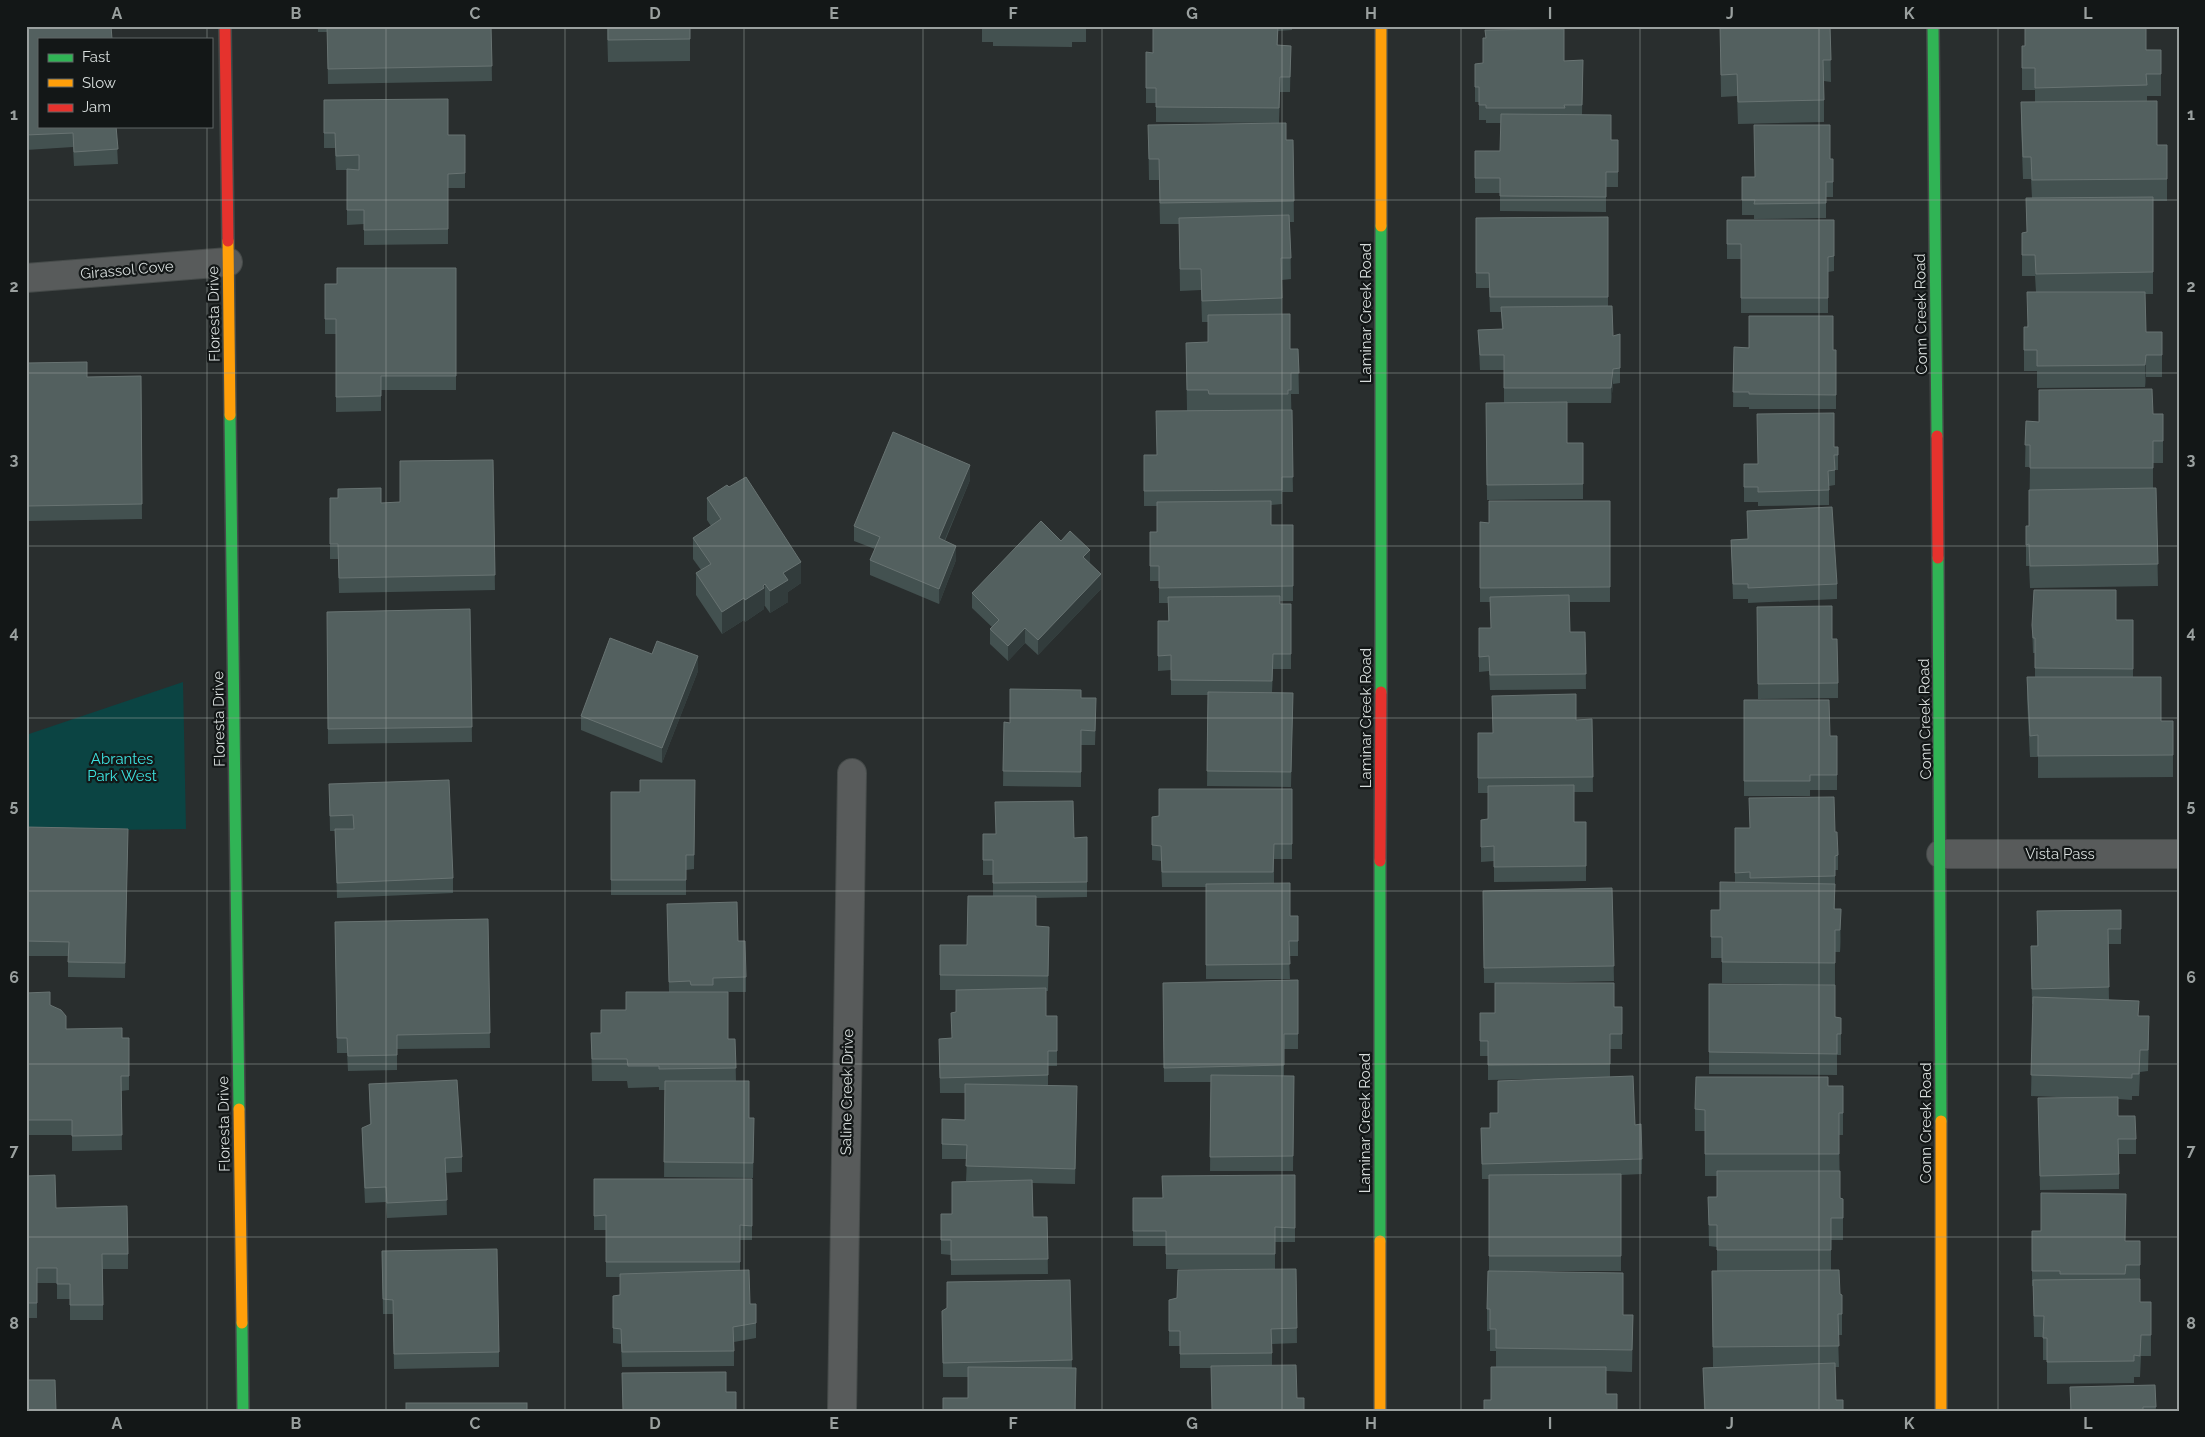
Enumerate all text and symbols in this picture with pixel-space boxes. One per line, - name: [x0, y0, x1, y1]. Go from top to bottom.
- text: A: [112, 4, 123, 23]
- text: B: [291, 4, 302, 23]
- text: C: [470, 4, 481, 23]
- text: D: [649, 4, 661, 23]
- text: E: [829, 4, 839, 23]
- text: F: [1008, 4, 1018, 23]
- text: G: [1186, 4, 1198, 23]
- text: H: [1365, 4, 1377, 23]
- text: I: [1548, 4, 1552, 23]
- text: J: [1726, 4, 1734, 23]
- text: K: [1904, 4, 1915, 23]
- text: L: [2083, 4, 2093, 23]
- legend: [38, 38, 212, 128]
- text: Fast: [82, 48, 110, 66]
- text: Slow: [82, 74, 116, 92]
- text: Jam: [82, 98, 111, 116]
- text: 1: [10, 105, 18, 124]
- text: 1: [2187, 105, 2195, 124]
- street label: Laminar Creek Road: [1357, 243, 1375, 383]
- street label: Conn Creek Road: [1911, 253, 1931, 375]
- street label: Girassol Cove: [80, 257, 175, 283]
- street label: Floresta Drive: [204, 266, 224, 362]
- text: 2: [9, 277, 19, 296]
- text: 2: [2186, 277, 2196, 296]
- text: 3: [10, 450, 19, 469]
- text: 3: [2187, 450, 2196, 469]
- text: 4: [9, 623, 19, 642]
- text: 4: [2186, 623, 2196, 642]
- street label: Laminar Creek Road: [1357, 648, 1375, 788]
- street label: Conn Creek Road: [1915, 658, 1935, 780]
- street label: Floresta Drive: [209, 671, 229, 767]
- park label: Abrantes Park West: [87, 750, 157, 785]
- text: 5: [10, 796, 19, 815]
- text: 5: [2187, 796, 2196, 815]
- street label: Vista Pass: [2025, 845, 2095, 863]
- text: 6: [9, 968, 19, 987]
- text: 6: [2186, 968, 2196, 987]
- street label: Saline Creek Drive: [837, 1028, 857, 1155]
- street label: Laminar Creek Road: [1356, 1053, 1374, 1193]
- street label: Conn Creek Road: [1917, 1062, 1935, 1184]
- street label: Floresta Drive: [214, 1076, 234, 1172]
- text: 7: [10, 1141, 19, 1160]
- text: 7: [2187, 1141, 2196, 1160]
- text: 8: [9, 1314, 19, 1333]
- text: 8: [2186, 1314, 2196, 1333]
- text: A: [112, 1414, 123, 1433]
- text: B: [291, 1414, 302, 1433]
- text: C: [470, 1414, 481, 1433]
- text: D: [649, 1414, 661, 1433]
- text: E: [829, 1414, 839, 1433]
- text: F: [1008, 1414, 1018, 1433]
- text: G: [1186, 1414, 1198, 1433]
- text: H: [1365, 1414, 1377, 1433]
- text: I: [1548, 1414, 1552, 1433]
- text: J: [1726, 1414, 1734, 1433]
- text: K: [1904, 1414, 1915, 1433]
- text: L: [2083, 1414, 2093, 1433]

